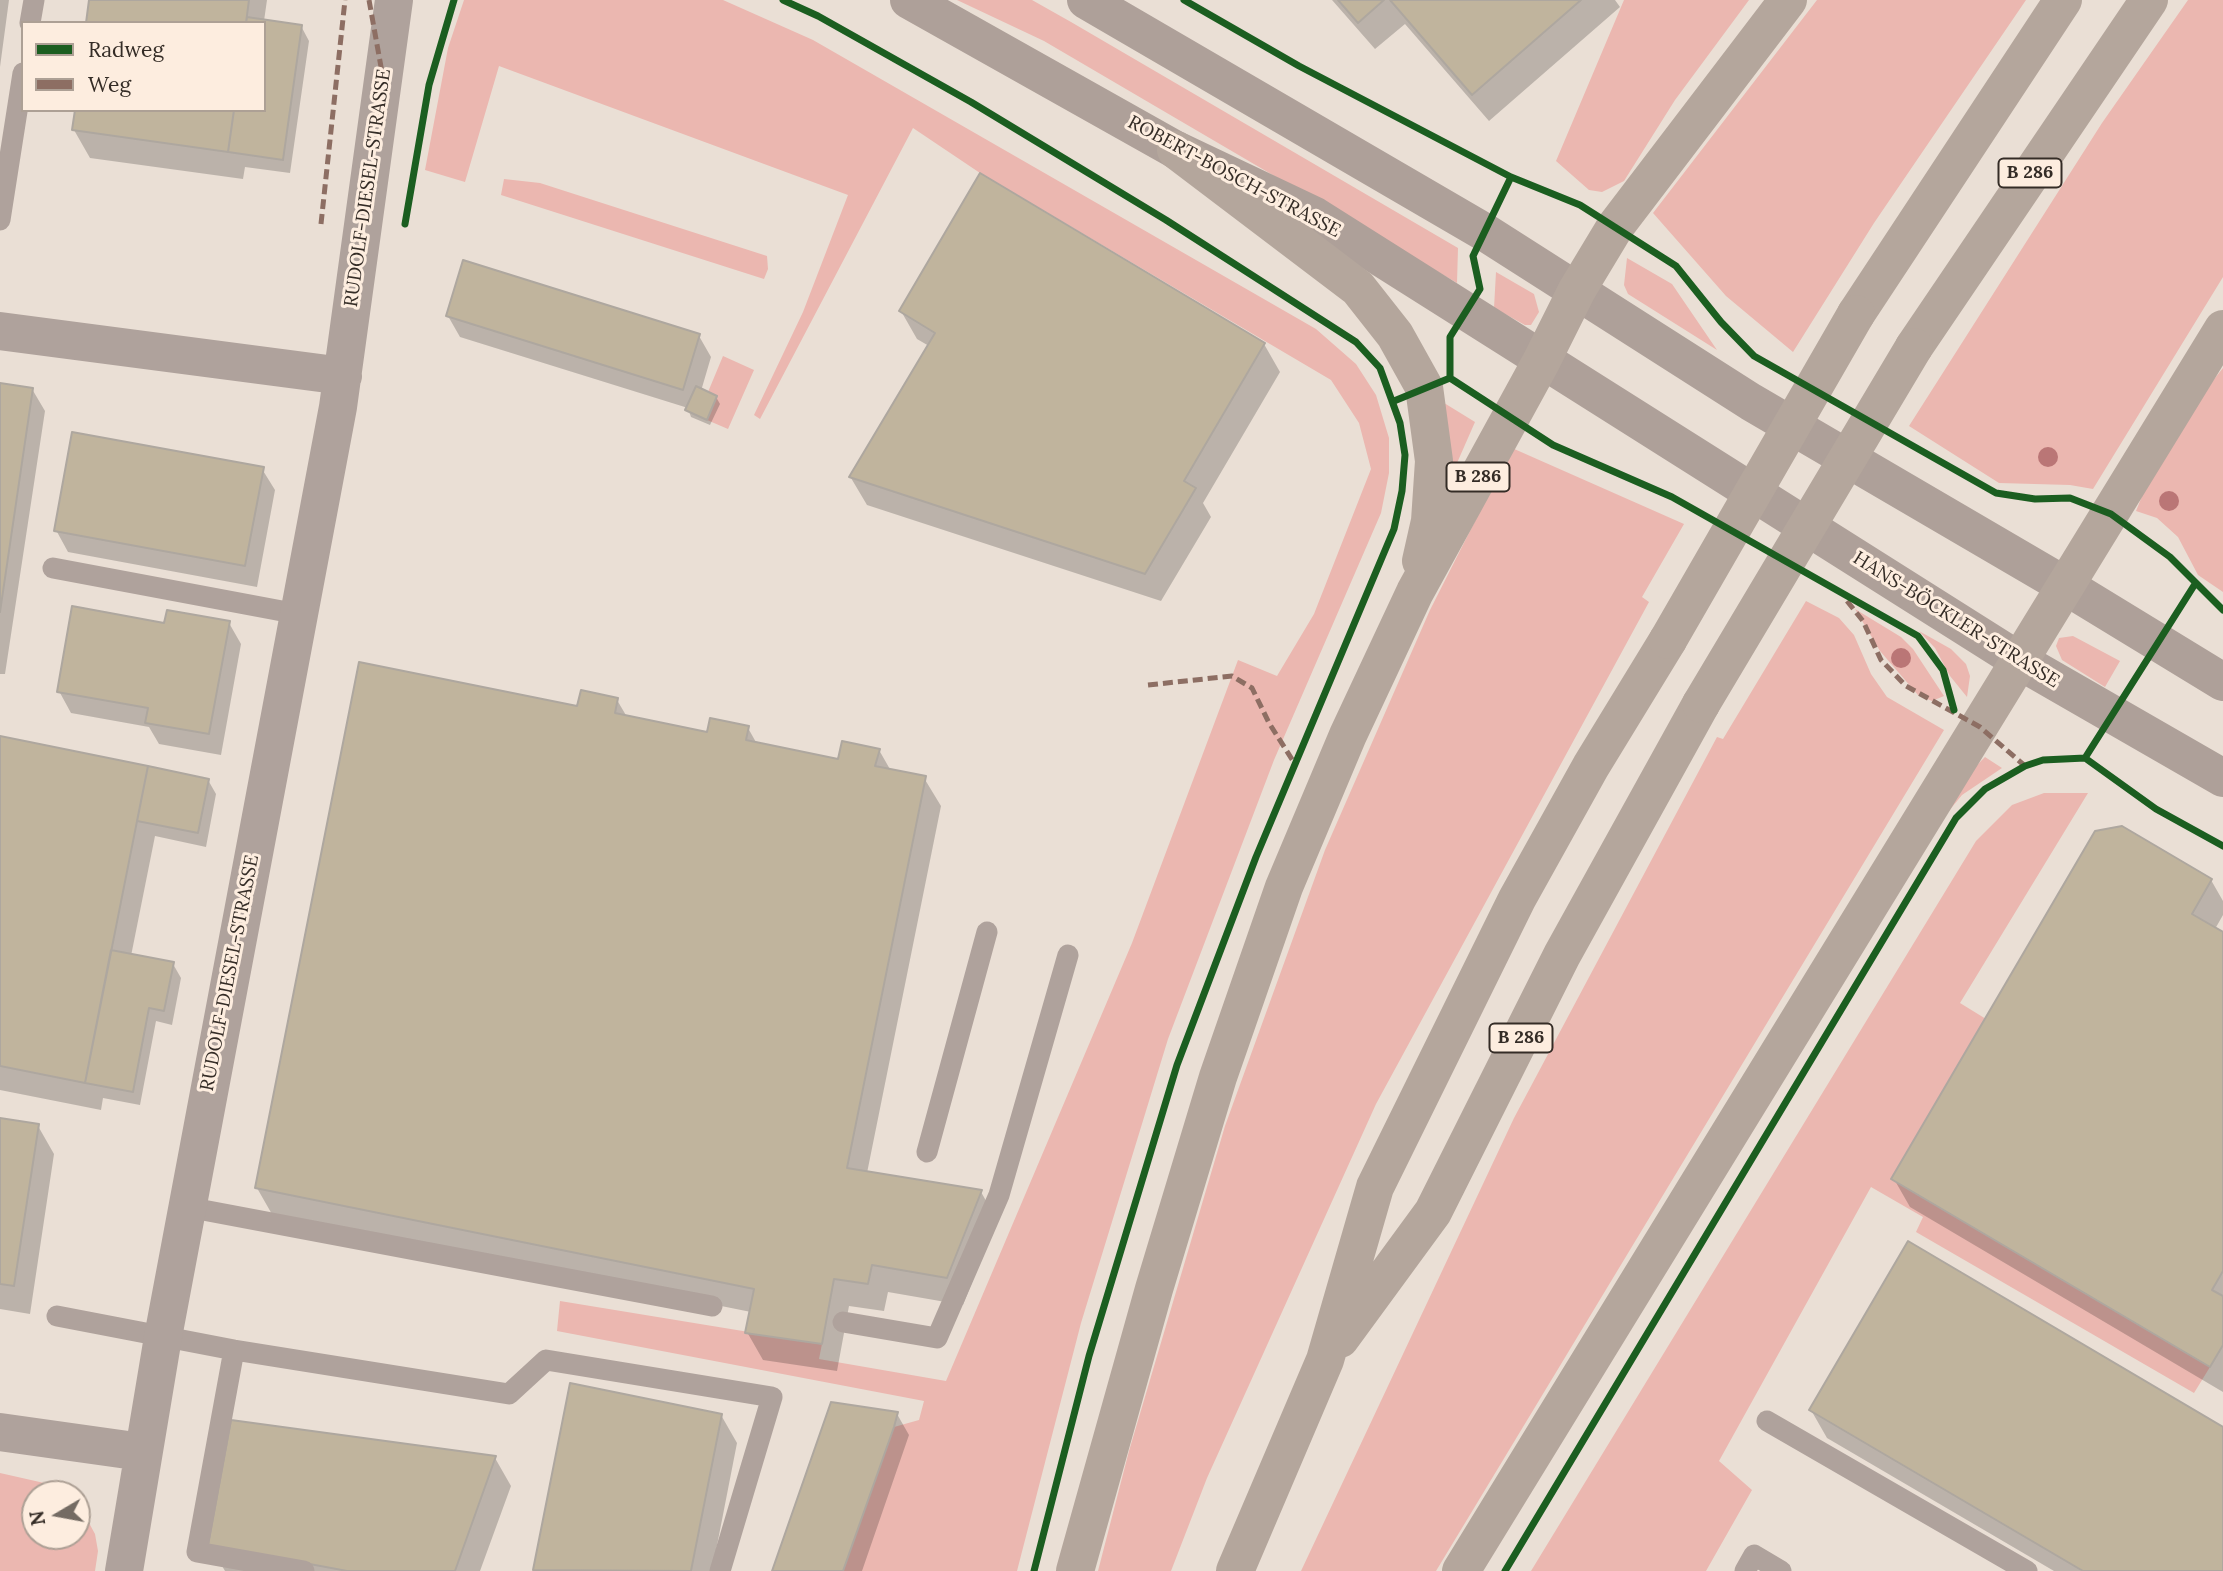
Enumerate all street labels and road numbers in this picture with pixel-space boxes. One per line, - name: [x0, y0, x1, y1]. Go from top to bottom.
- street label: RUDOLF-DIESEL-STRASSE: [340, 67, 396, 309]
- street label: ROBERT-BOSCH-STRASSE: [1124, 111, 1344, 243]
- road number: B 286: [1998, 158, 2062, 188]
- road number: B 286: [1446, 462, 1510, 491]
- street label: HANS-BÖCKLER-STRASSE: [1849, 547, 2063, 693]
- street label: RUDOLF-DIESEL-STRASSE: [196, 853, 264, 1093]
- road number: B 286: [1490, 1023, 1552, 1052]

